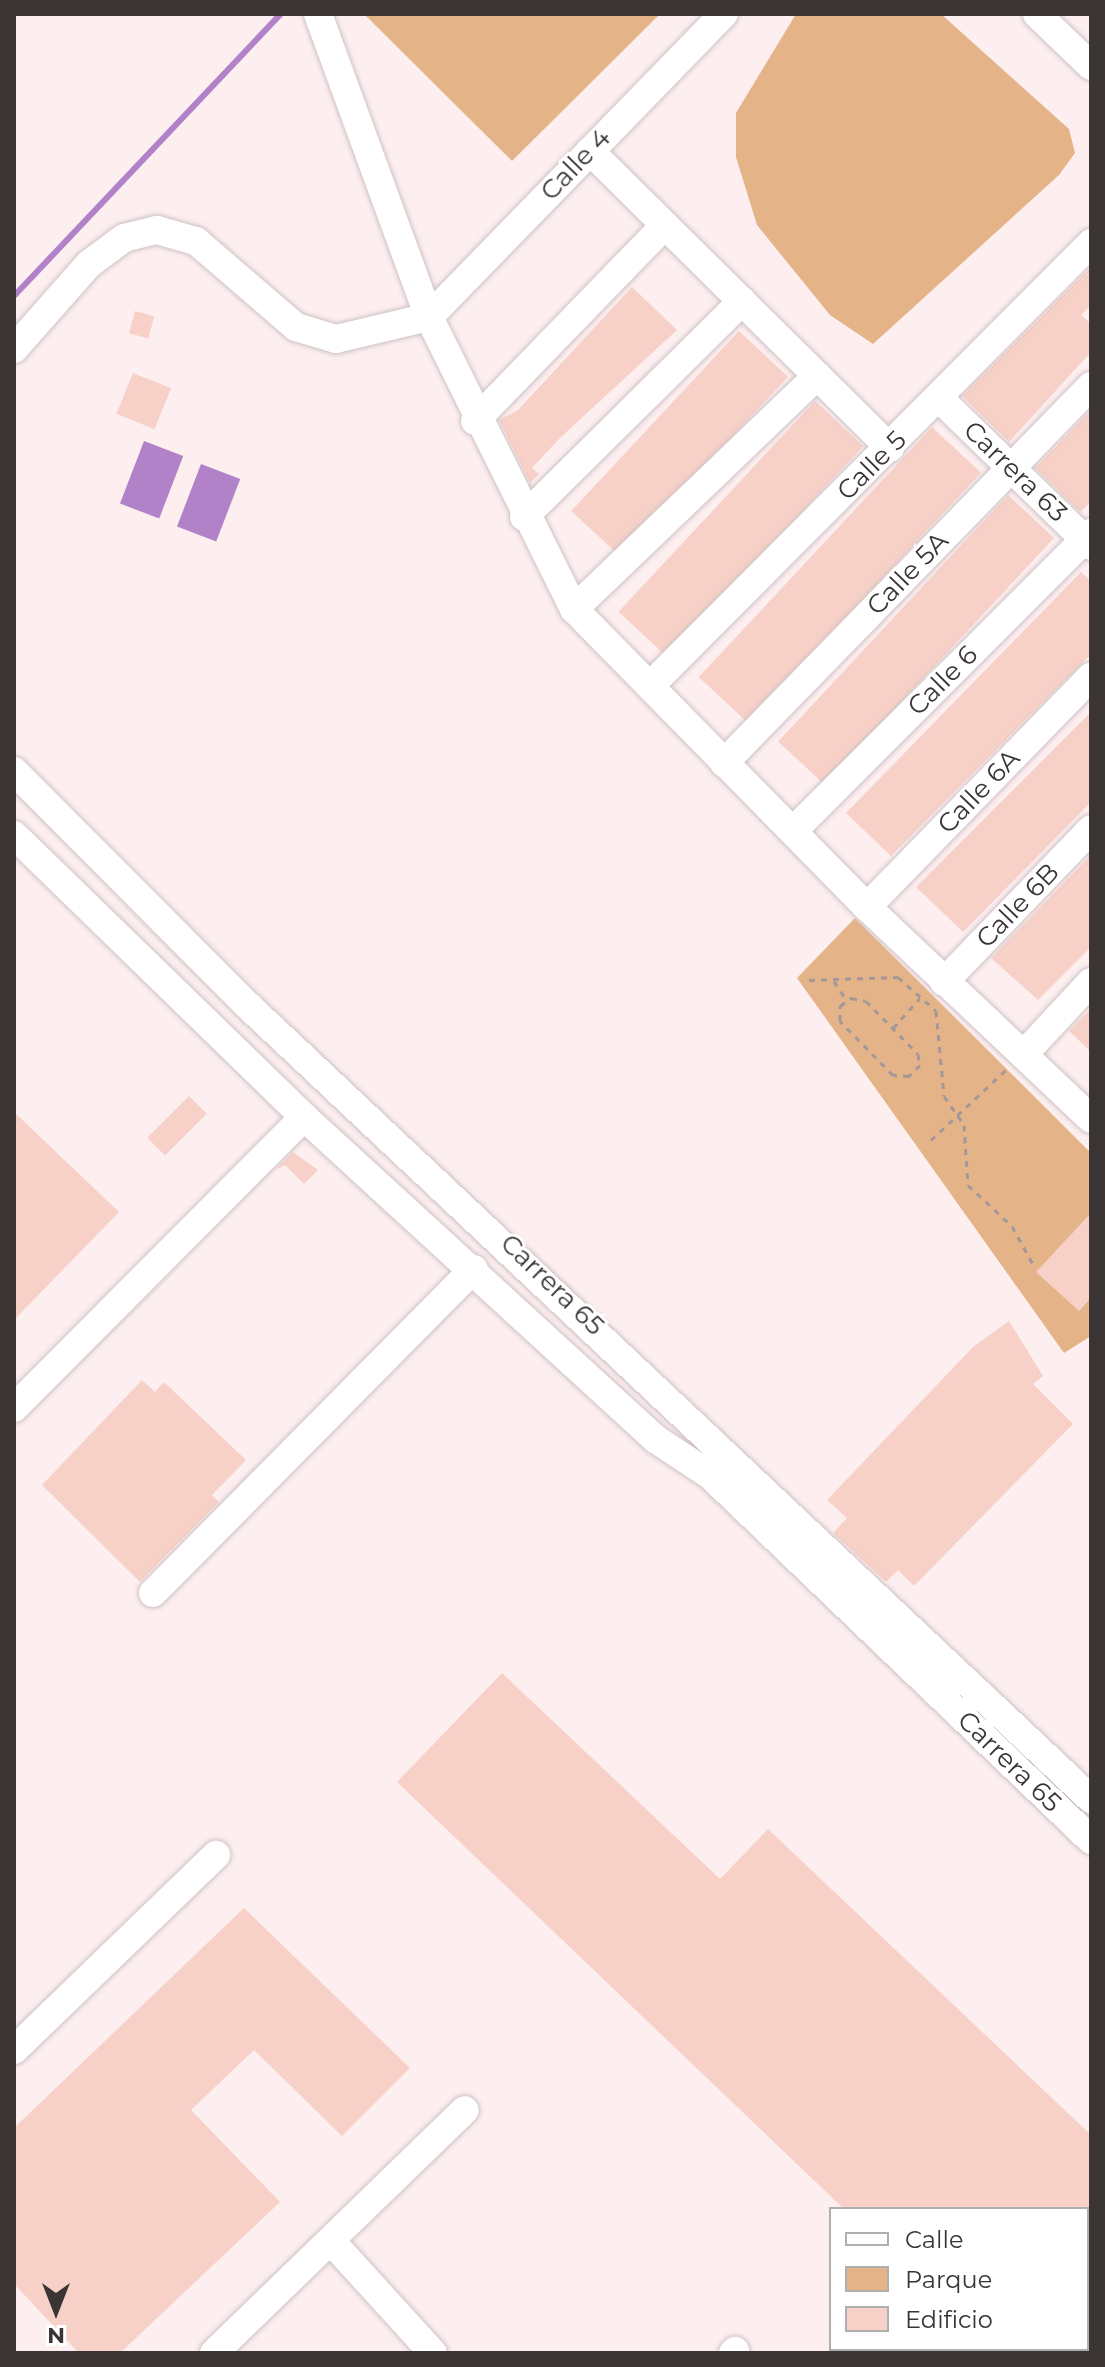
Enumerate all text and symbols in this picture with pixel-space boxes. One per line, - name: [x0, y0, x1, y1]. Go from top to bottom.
- street label: Calle 4: [534, 123, 618, 207]
- street label: Carrera 63: [957, 415, 1073, 529]
- street label: Calle 5: [831, 425, 913, 507]
- street label: Calle 5A: [861, 526, 955, 622]
- street label: Calle 6: [902, 640, 984, 722]
- street label: Calle 6A: [931, 743, 1027, 841]
- street label: Calle 6B: [970, 857, 1066, 955]
- street label: Carrera 65: [494, 1228, 610, 1342]
- street label: Carrera 65: [951, 1705, 1067, 1819]
- legend: [829, 2207, 1089, 2351]
- text: Calle: [905, 2225, 963, 2254]
- text: Parque: [905, 2265, 992, 2294]
- north arrow: [16, 2271, 96, 2351]
- text: Edificio: [905, 2305, 993, 2334]
- text: N: [47, 2322, 65, 2349]

